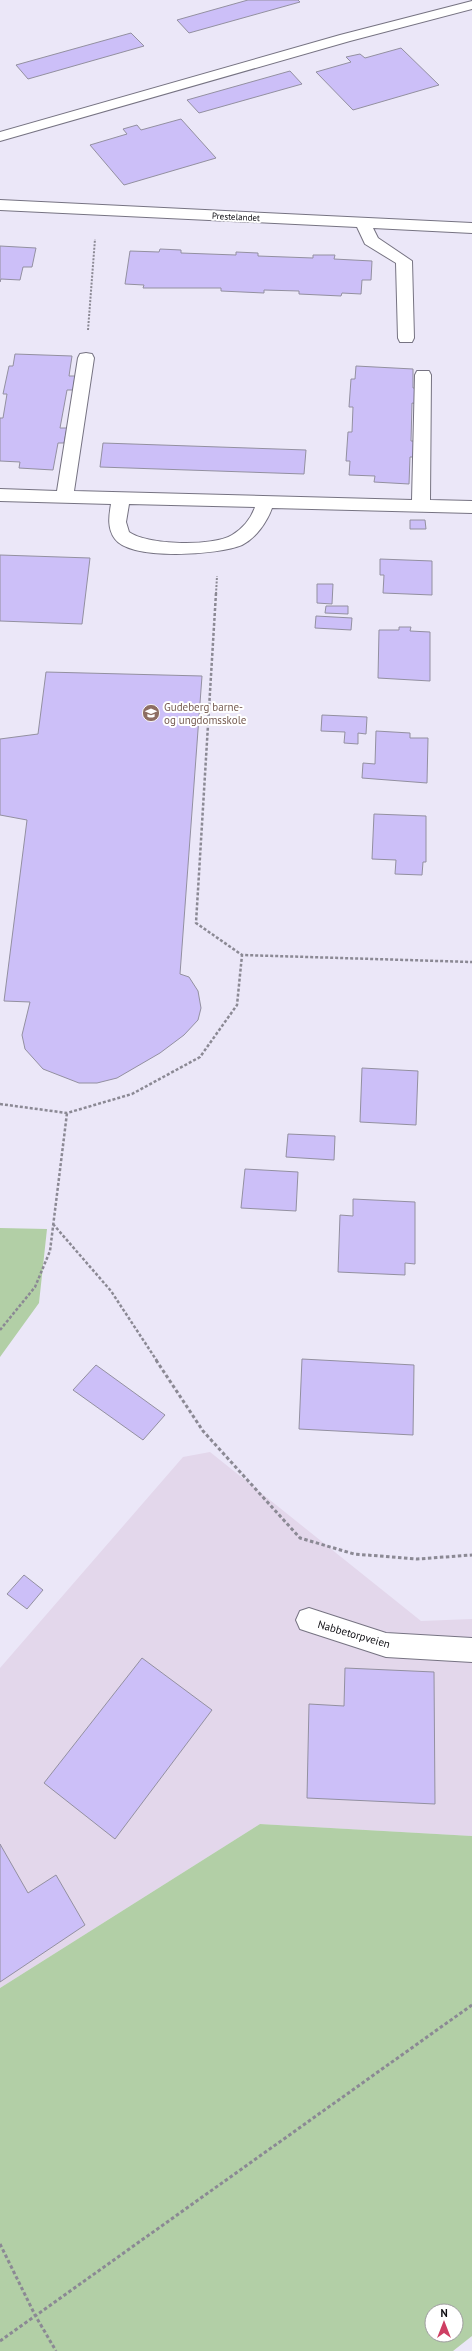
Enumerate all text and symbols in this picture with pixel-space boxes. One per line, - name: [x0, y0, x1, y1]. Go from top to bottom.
- street label: Prestelandet: [212, 210, 260, 223]
- place label: Gudeberg barne- og ungdomsskole: [164, 700, 247, 727]
- school or university icon: Gudeberg barne- og ungdomsskole: [141, 703, 161, 723]
- street label: Nabbetorpveien: [316, 1617, 392, 1651]
- north arrow: [424, 2303, 464, 2343]
- text: N: [440, 2306, 448, 2320]

